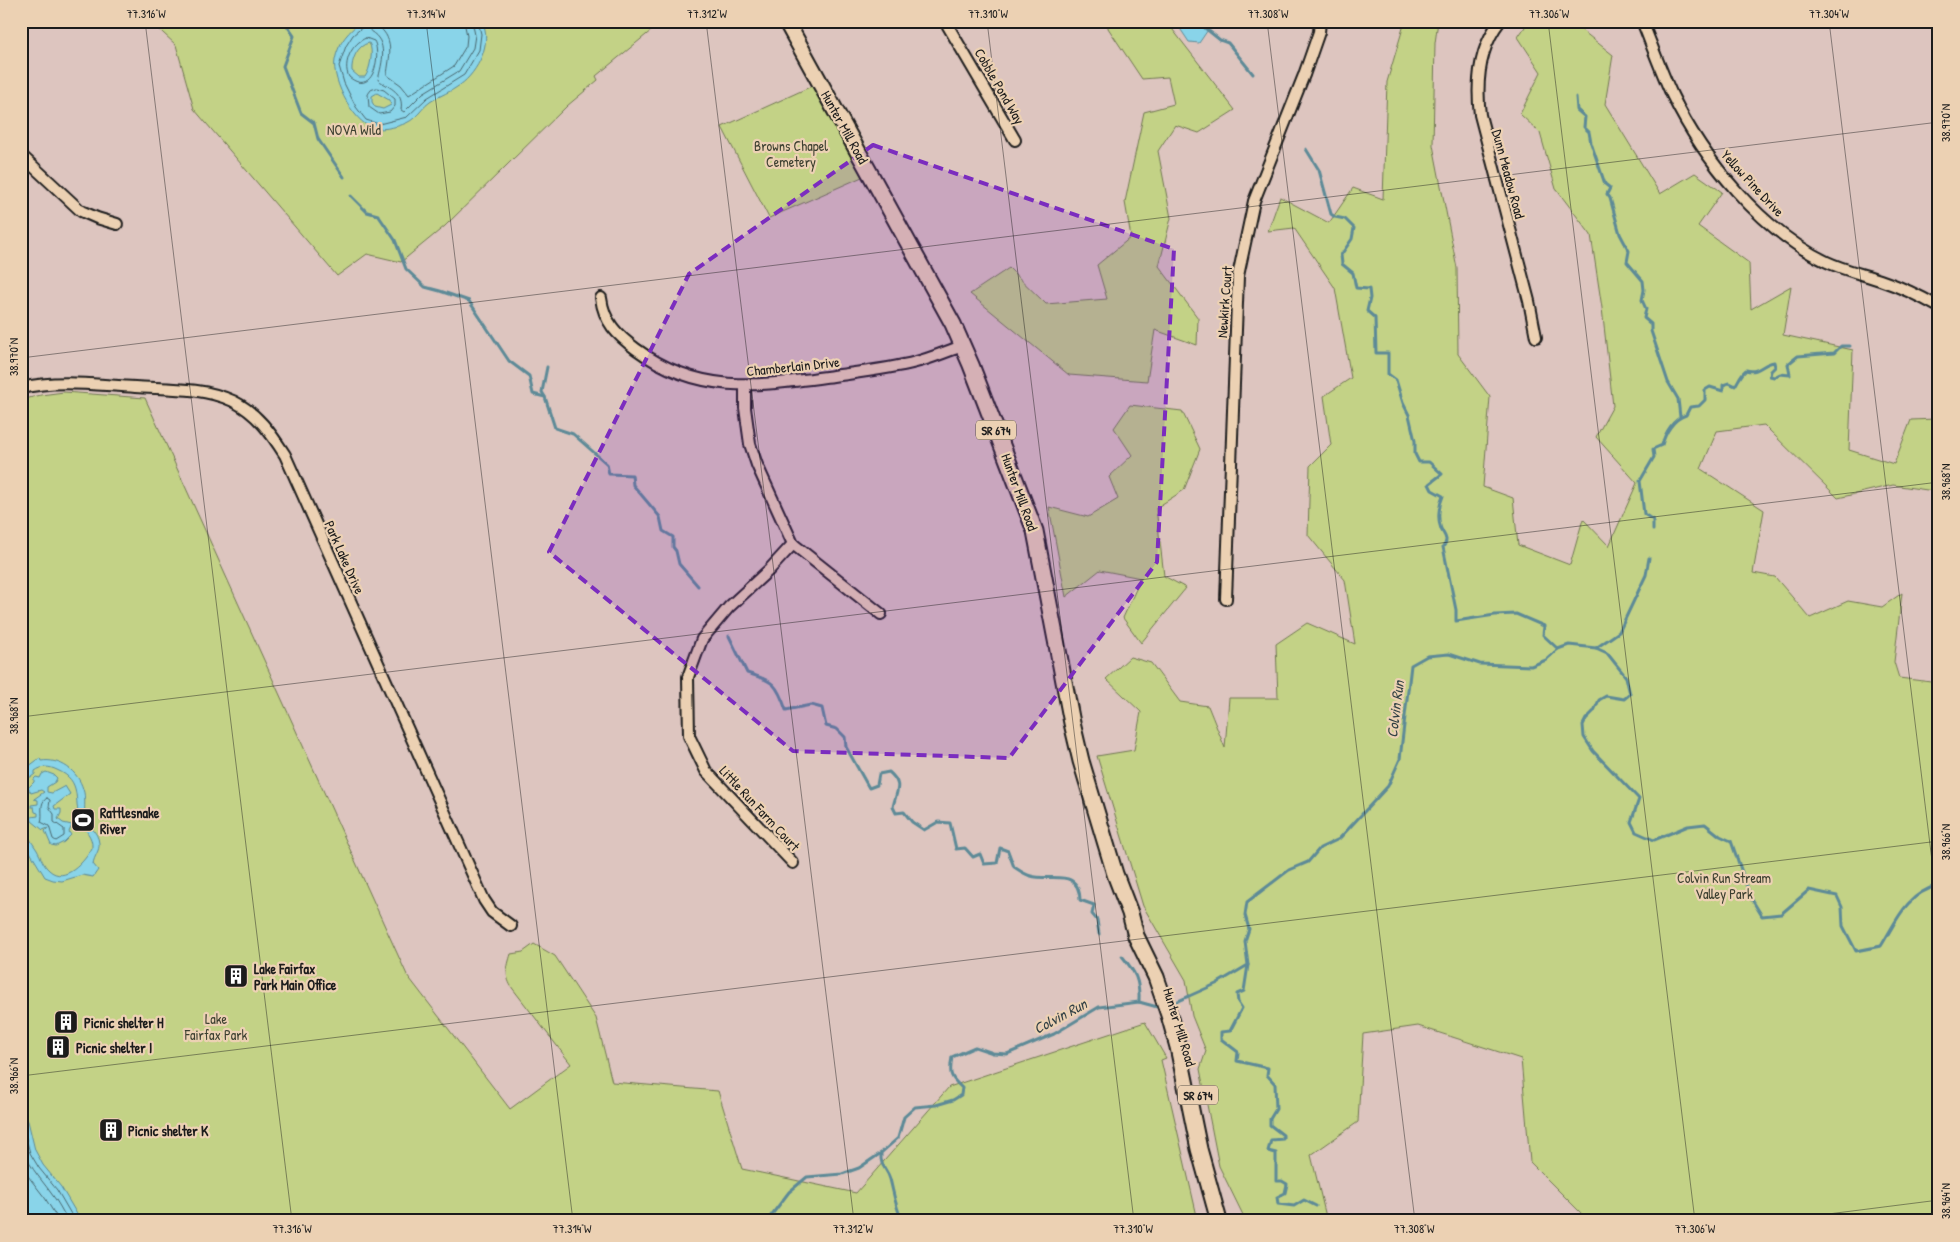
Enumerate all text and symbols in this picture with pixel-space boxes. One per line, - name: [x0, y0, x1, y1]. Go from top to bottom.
- text: 77.316°W: [126, 5, 166, 22]
- text: 77.314°W: [407, 5, 446, 22]
- text: 77.312°W: [687, 5, 728, 22]
- text: 77.310°W: [968, 5, 1008, 22]
- text: 77.308°W: [1248, 5, 1289, 22]
- text: 77.306°W: [1529, 5, 1570, 22]
- text: 77.304°W: [1809, 5, 1850, 22]
- street label: Cobble Pond Way: [970, 45, 1029, 128]
- street label: Hunter Mill Road: [817, 87, 873, 168]
- text: 38.970°N: [1937, 104, 1954, 142]
- park label: NOVA Wild: [327, 120, 382, 139]
- street label: Dunn Meadow Road: [1488, 127, 1530, 221]
- park label: Browns Chapel Cemetery: [754, 136, 828, 172]
- street label: Yellow Pine Drive: [1717, 146, 1789, 221]
- street label: Newkirk Court: [1212, 265, 1236, 339]
- text: 38.970°N: [5, 338, 22, 376]
- street label: Chamberlain Drive: [745, 352, 841, 380]
- road number: SR 674: [976, 420, 1016, 440]
- street label: Hunter Mill Road: [997, 451, 1043, 534]
- text: 38.968°N: [1937, 464, 1954, 500]
- street label: Park Lake Drive: [320, 517, 370, 597]
- water label: Colvin Run: [1381, 678, 1409, 739]
- text: 38.968°N: [5, 698, 22, 734]
- street label: Little Run Farm Court: [716, 761, 805, 855]
- place label: Rattlesnake River: [100, 803, 160, 838]
- sports icon: Rattlesnake River: [70, 807, 96, 833]
- text: 38.966°N: [1937, 824, 1954, 860]
- park label: Colvin Run Stream Valley Park: [1677, 868, 1771, 904]
- place label: Lake Fairfax Park Main Office: [254, 959, 337, 994]
- building icon: Lake Fairfax Park Main Office: [223, 963, 249, 989]
- street label: Hunter Mill Road: [1159, 985, 1201, 1069]
- water label: Colvin Run: [1030, 993, 1091, 1039]
- building icon: Picnic shelter H: [53, 1009, 79, 1035]
- park label: Lake Fairfax Park: [184, 1009, 248, 1044]
- place label: Picnic shelter H: [84, 1013, 164, 1032]
- building icon: Picnic shelter I: [45, 1034, 71, 1060]
- place label: Picnic shelter I: [76, 1038, 152, 1057]
- text: 38.966°N: [5, 1058, 22, 1094]
- road number: SR 674: [1178, 1086, 1218, 1104]
- building icon: Picnic shelter K: [98, 1117, 124, 1143]
- place label: Picnic shelter K: [128, 1121, 209, 1140]
- text: 38.964°N: [1937, 1183, 1954, 1219]
- text: 77.316°W: [272, 1220, 312, 1237]
- text: 77.314°W: [553, 1220, 592, 1237]
- text: 77.312°W: [833, 1220, 874, 1237]
- text: 77.310°W: [1113, 1220, 1153, 1237]
- text: 77.308°W: [1394, 1220, 1435, 1237]
- text: 77.306°W: [1675, 1220, 1716, 1237]

